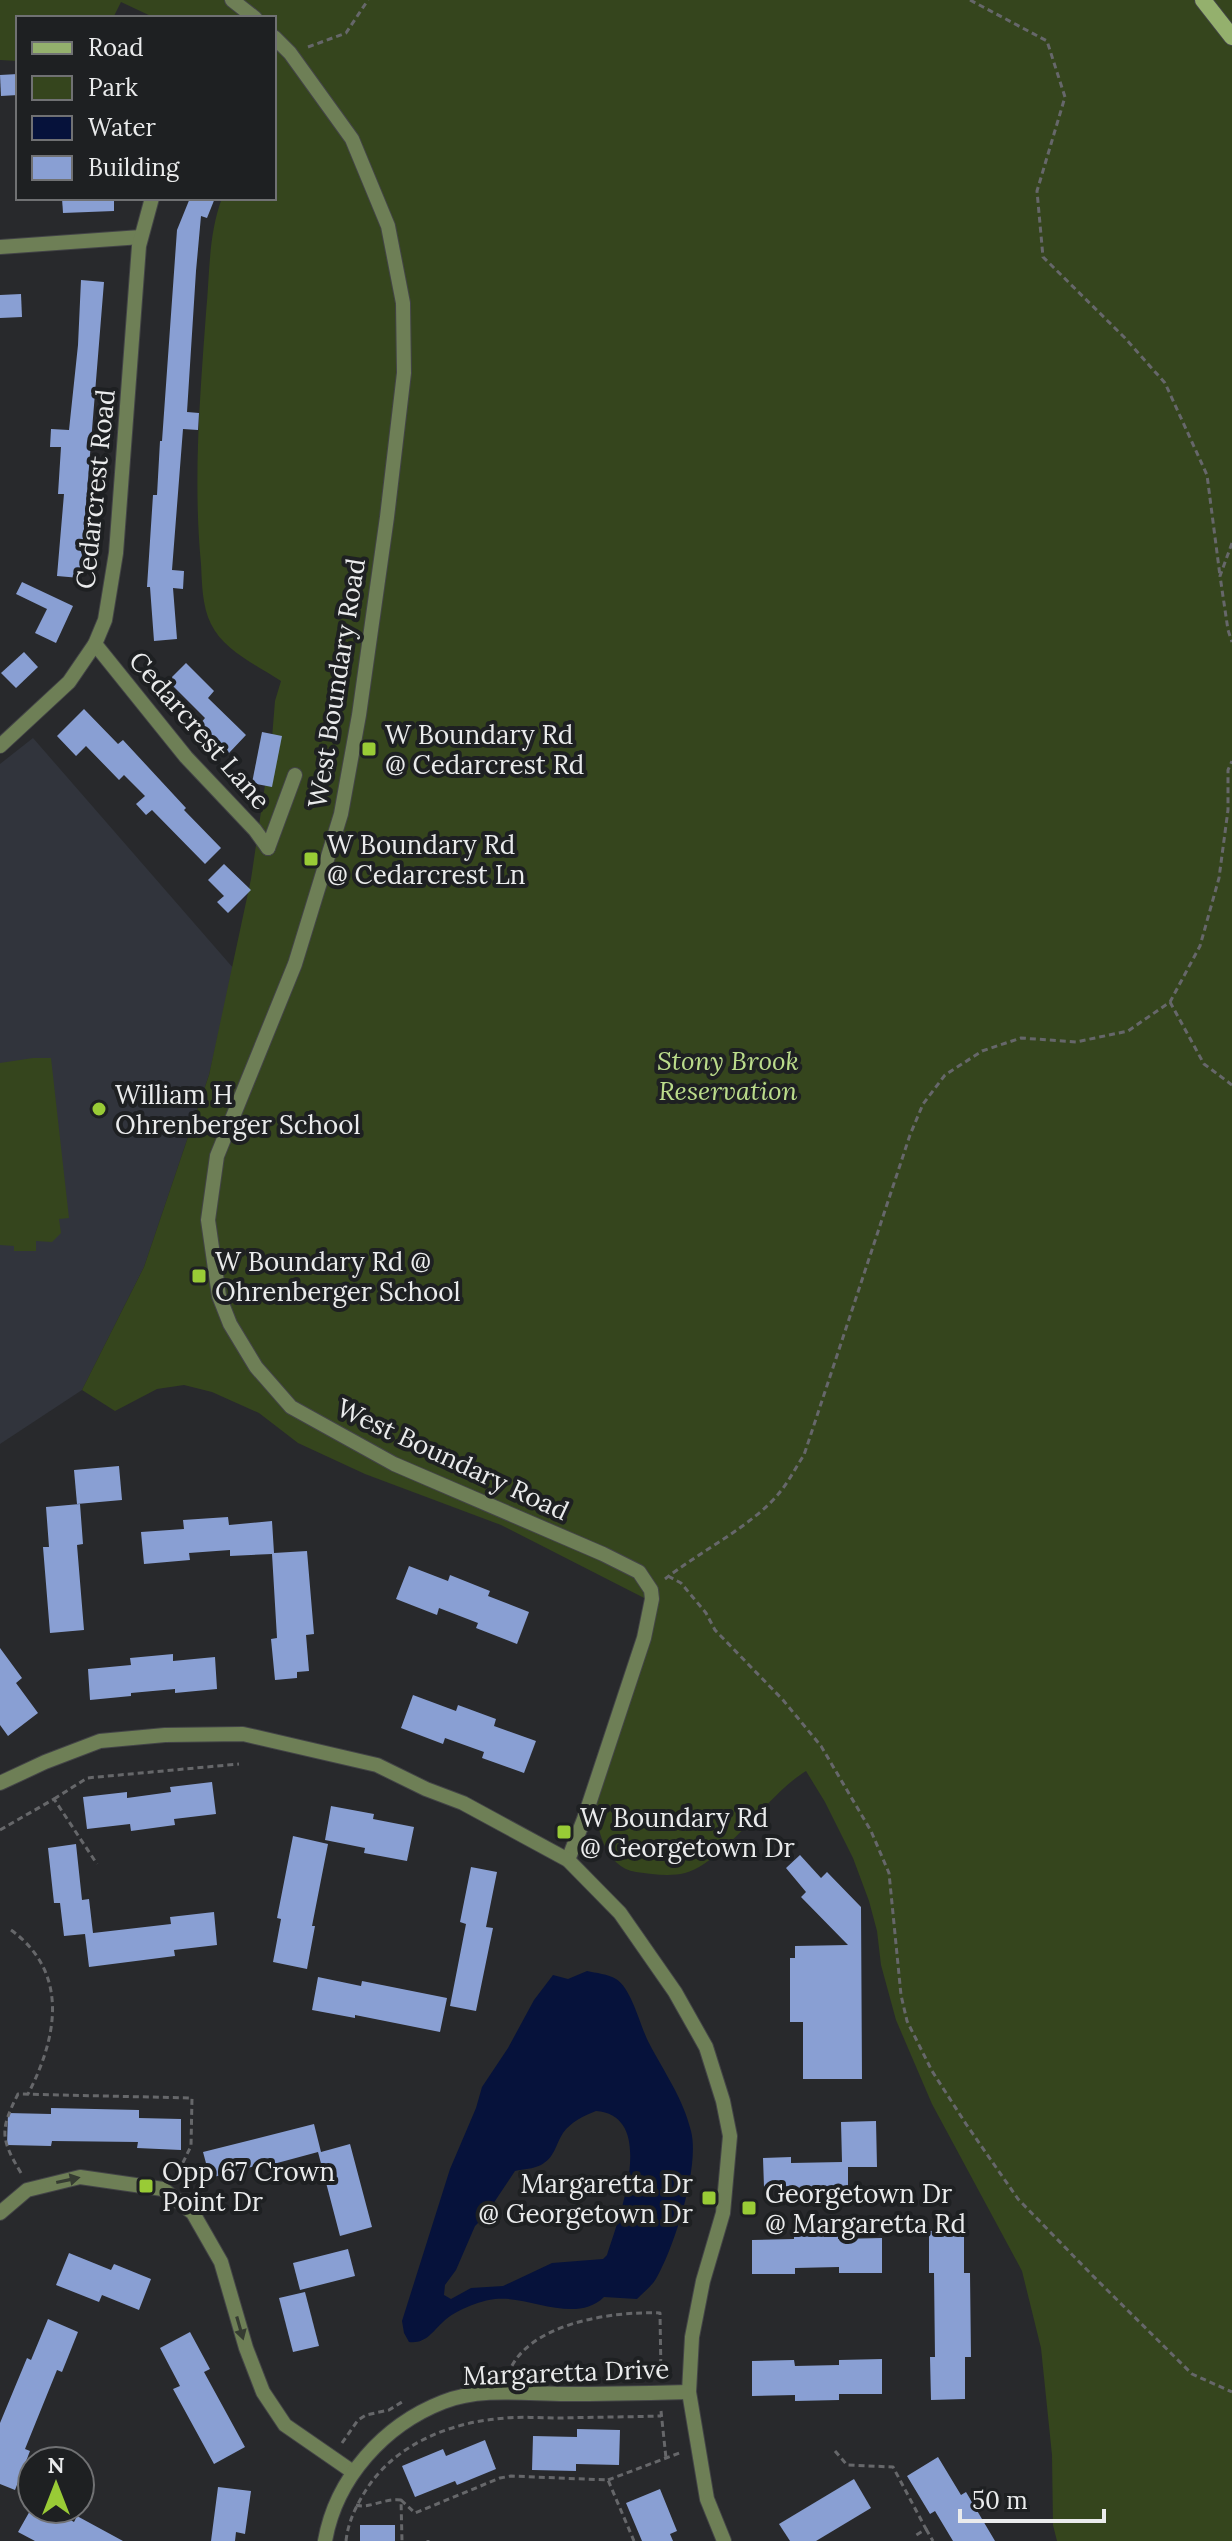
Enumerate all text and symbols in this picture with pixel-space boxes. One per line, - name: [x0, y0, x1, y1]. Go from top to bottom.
- legend: [16, 16, 276, 200]
- text: Road: [88, 32, 144, 63]
- text: Park: [88, 72, 138, 103]
- text: Water: [88, 112, 156, 143]
- text: Building: [88, 152, 180, 183]
- street label: Cedarcrest Road: [68, 388, 122, 590]
- street label: West Boundary Road: [300, 556, 372, 810]
- street label: Cedarcrest Lane: [122, 644, 278, 816]
- place label: W Boundary Rd @ Cedarcrest Rd: [385, 718, 584, 781]
- marker: W Boundary Rd @ Cedarcrest Rd: [360, 740, 378, 758]
- place label: W Boundary Rd @ Cedarcrest Ln: [327, 828, 525, 891]
- marker: W Boundary Rd @ Cedarcrest Ln: [302, 850, 320, 868]
- park label: Stony Brook Reservation: [657, 1044, 799, 1107]
- place label: William H Ohrenberger School: [115, 1078, 361, 1141]
- marker: William H Ohrenberger School: [90, 1100, 108, 1118]
- place label: W Boundary Rd @ Ohrenberger School: [215, 1245, 461, 1308]
- marker: W Boundary Rd @ Ohrenberger School: [190, 1267, 208, 1285]
- street label: West Boundary Road: [332, 1391, 574, 1527]
- place label: W Boundary Rd @ Georgetown Dr: [580, 1801, 796, 1864]
- marker: W Boundary Rd @ Georgetown Dr: [555, 1823, 573, 1841]
- place label: Opp 67 Crown Point Dr: [162, 2155, 335, 2218]
- place label: Margaretta Dr @ Georgetown Dr: [478, 2167, 694, 2230]
- one-way arrow: [56, 2173, 81, 2186]
- marker: Opp 67 Crown Point Dr: [137, 2177, 155, 2195]
- place label: Georgetown Dr @ Margaretta Rd: [765, 2177, 966, 2240]
- marker: Margaretta Dr @ Georgetown Dr: [700, 2189, 718, 2207]
- marker: Georgetown Dr @ Margaretta Rd: [740, 2199, 758, 2217]
- one-way arrow: [234, 2317, 247, 2341]
- street label: Margaretta Drive: [462, 2352, 670, 2392]
- north arrow: [16, 2445, 96, 2525]
- text: N: [47, 2451, 65, 2479]
- scale bar: [960, 2473, 1104, 2523]
- text: 50 m: [972, 2485, 1028, 2516]

